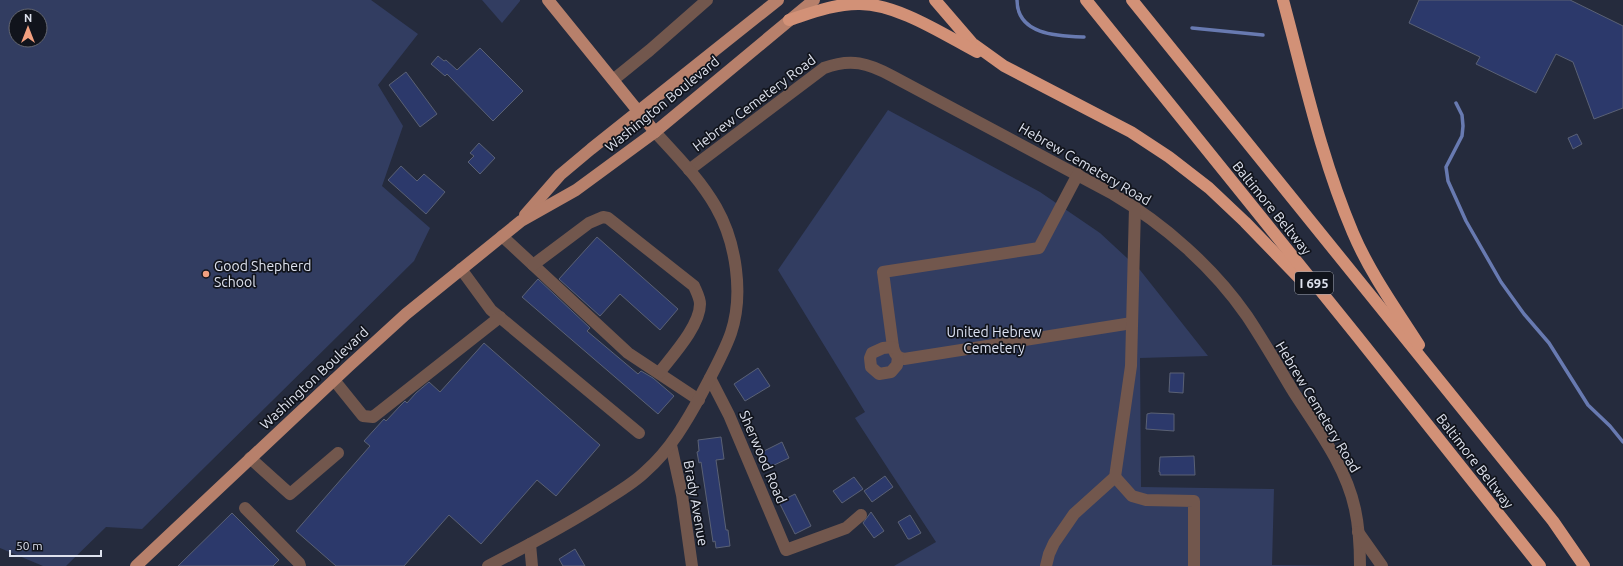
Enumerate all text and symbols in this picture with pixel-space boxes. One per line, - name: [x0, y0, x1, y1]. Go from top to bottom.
- north arrow: [8, 8, 48, 48]
- text: N: [24, 12, 32, 24]
- street label: Hebrew Cemetery Road: [689, 51, 819, 155]
- street label: Washington Boulevard: [602, 53, 722, 155]
- street label: Hebrew Cemetery Road: [1016, 120, 1154, 208]
- street label: Baltimore Beltway: [1229, 158, 1315, 258]
- place label: Good Shepherd School: [214, 258, 312, 290]
- marker: Good Shepherd School: [201, 269, 211, 279]
- road number: I 695: [1295, 272, 1333, 294]
- street label: Washington Boulevard: [257, 324, 371, 432]
- park label: United Hebrew Cemetery: [946, 324, 1042, 356]
- street label: Hebrew Cemetery Road: [1273, 339, 1363, 475]
- street label: Sherwood Road: [736, 408, 790, 506]
- street label: Baltimore Beltway: [1433, 410, 1517, 512]
- street label: Brady Avenue: [681, 459, 711, 547]
- scale bar: [10, 532, 101, 558]
- text: 50 m: [16, 539, 43, 552]

